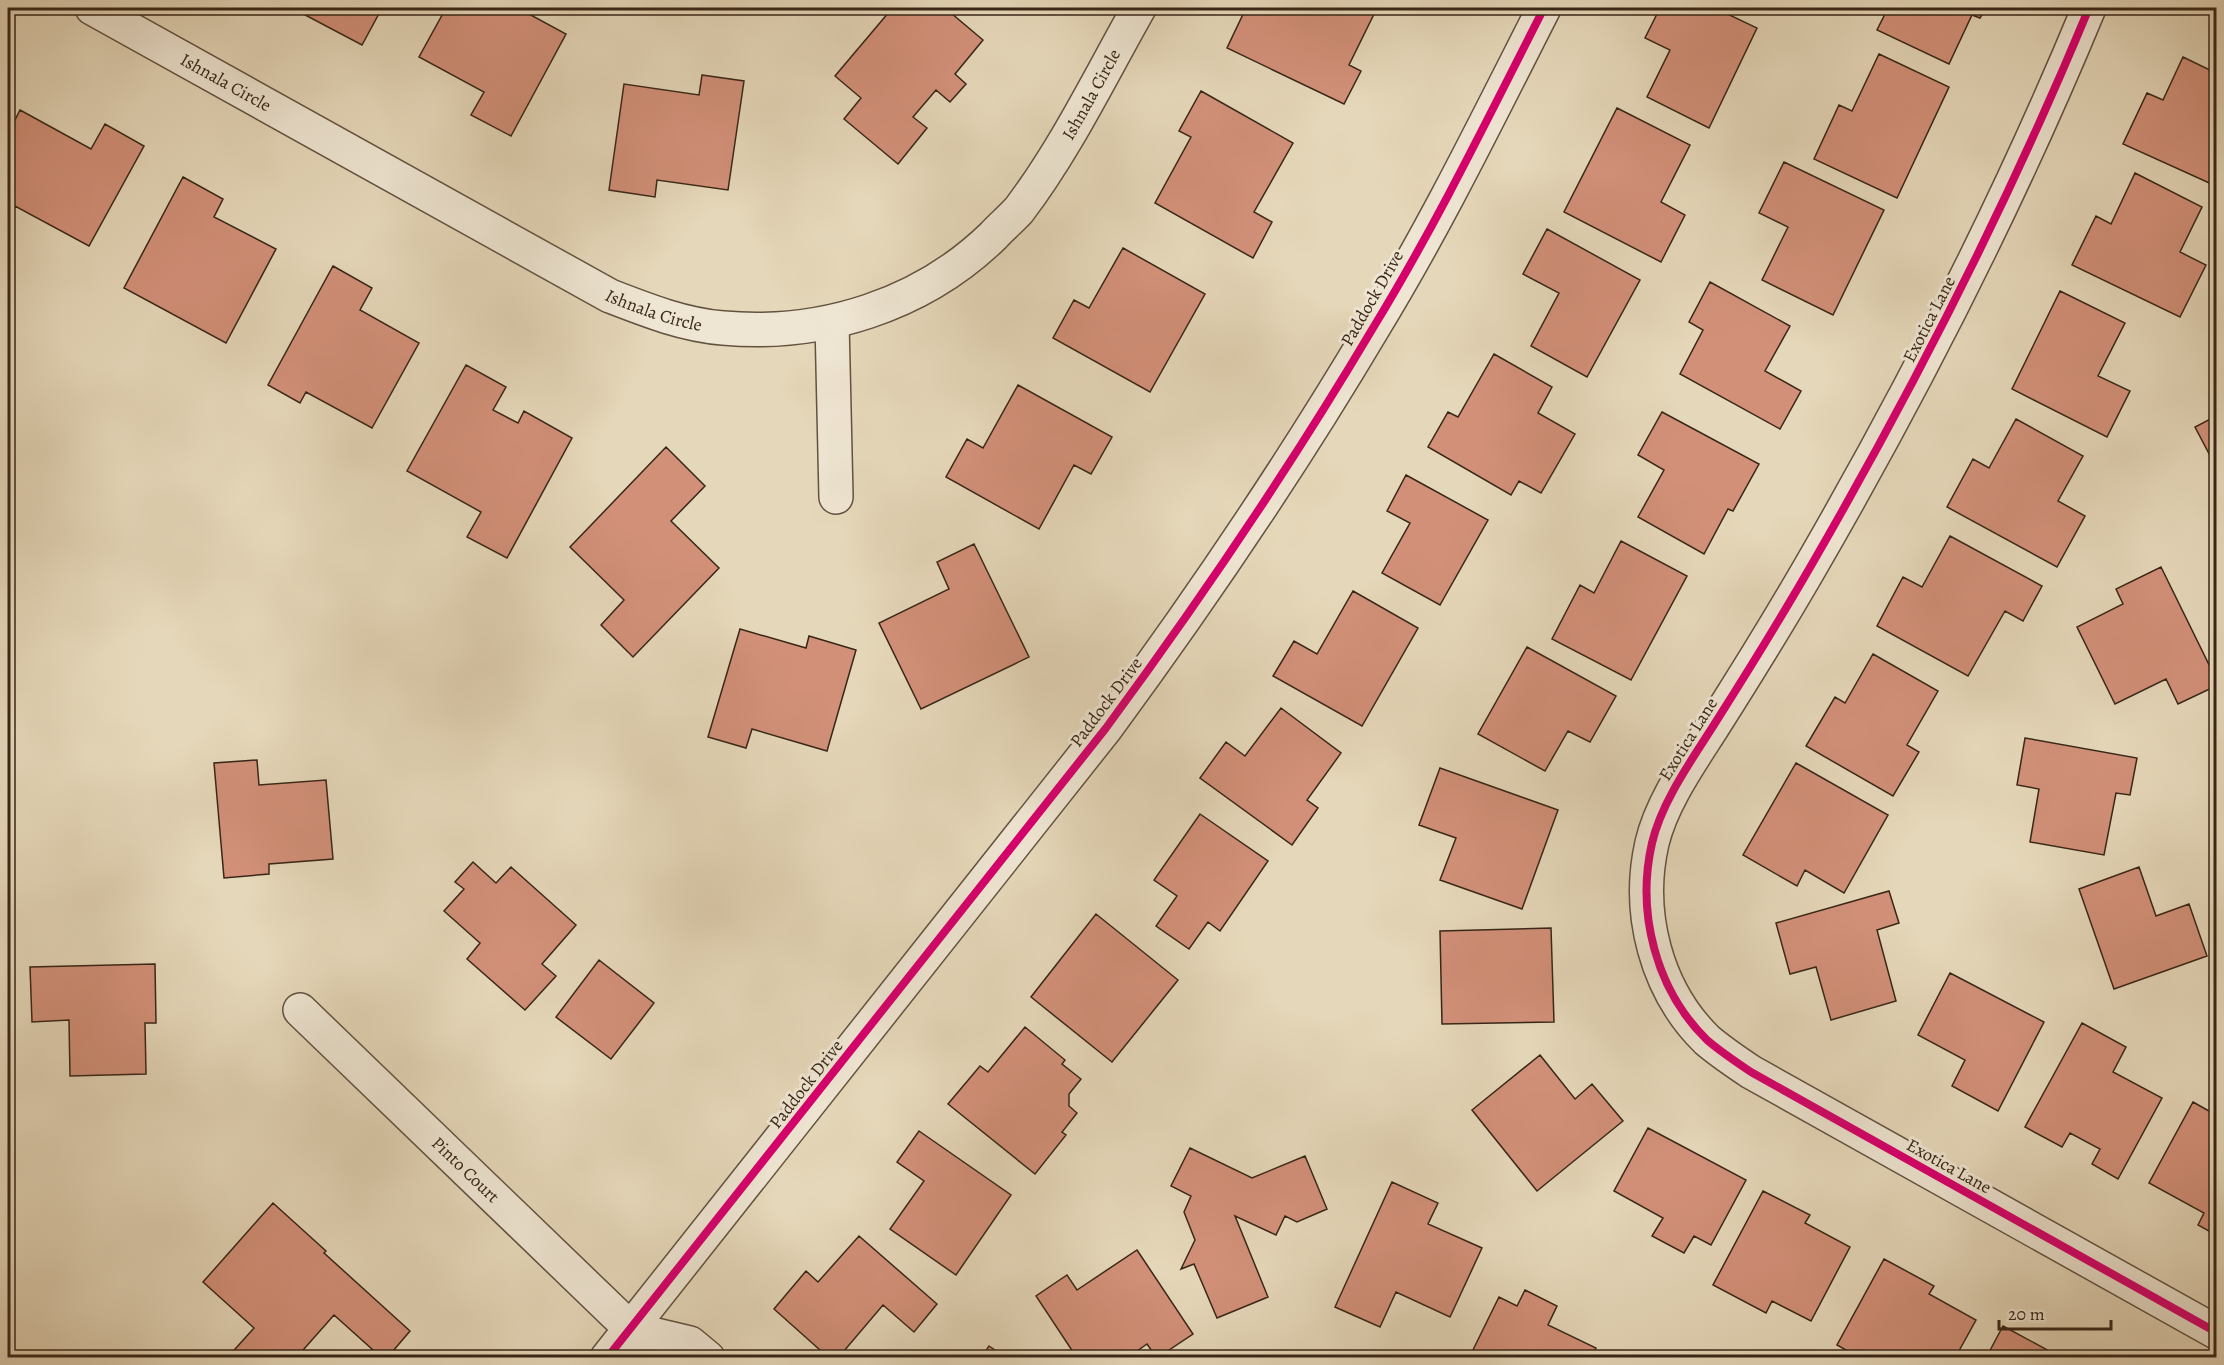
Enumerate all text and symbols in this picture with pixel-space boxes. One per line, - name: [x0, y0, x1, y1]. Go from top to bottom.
- street label: Ishnala Circle: [1056, 45, 1126, 144]
- street label: Ishnala Circle: [176, 47, 275, 117]
- street label: Paddock Drive: [1335, 246, 1409, 350]
- street label: Exotica Lane: [1897, 272, 1961, 366]
- street label: Ishnala Circle: [601, 284, 704, 337]
- street label: Paddock Drive: [1064, 652, 1148, 752]
- street label: Exotica Lane: [1653, 693, 1723, 785]
- street label: Paddock Drive: [764, 1035, 848, 1133]
- street label: Pinto Court: [426, 1131, 505, 1208]
- street label: Exotica Lane: [1902, 1133, 1996, 1199]
- scale bar: [1999, 1293, 2112, 1331]
- text: 20 m: [2008, 1302, 2045, 1326]

